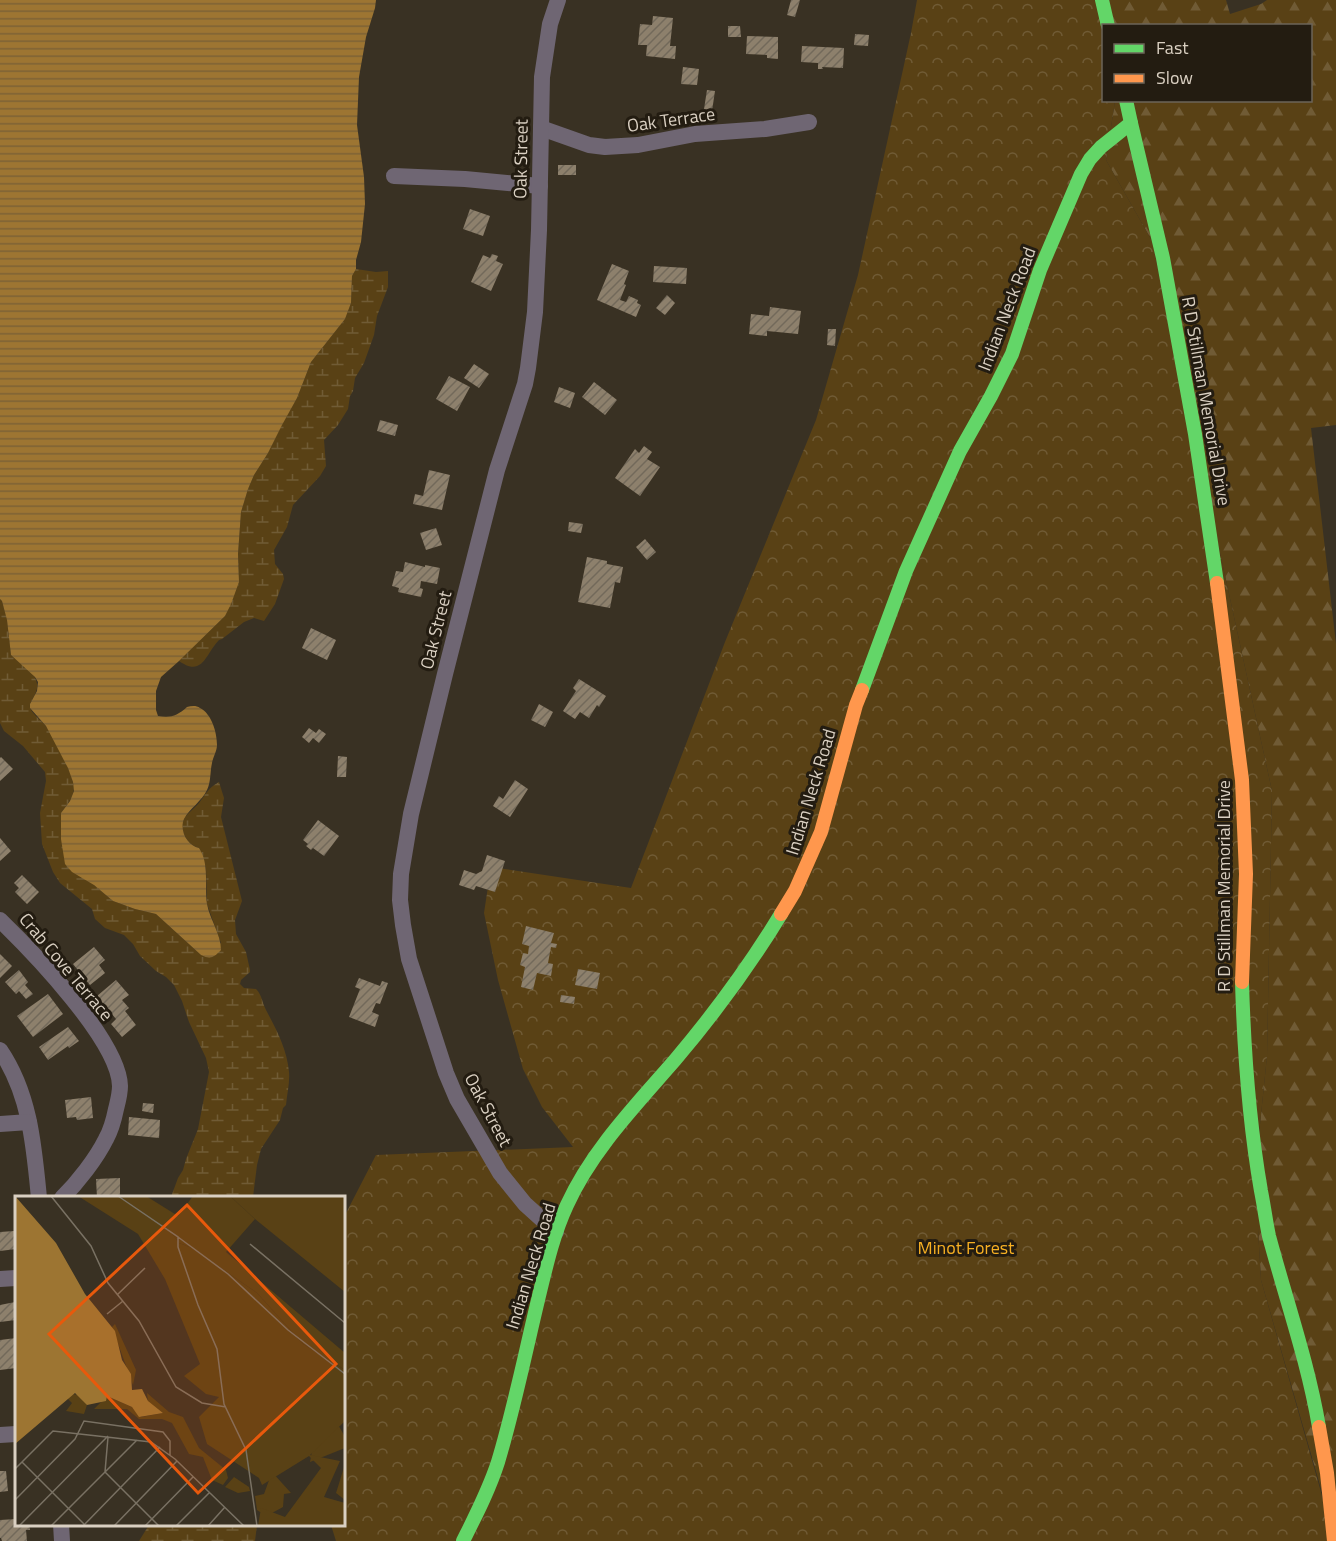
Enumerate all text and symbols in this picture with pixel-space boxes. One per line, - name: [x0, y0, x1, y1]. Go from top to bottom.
- legend: [1102, 24, 1312, 102]
- text: Fast: [1156, 34, 1189, 61]
- text: Slow: [1156, 64, 1193, 91]
- street label: Oak Terrace: [625, 100, 717, 139]
- street label: Oak Street: [506, 118, 535, 199]
- street label: Indian Neck Road: [970, 243, 1043, 375]
- street label: R D Stillman Memorial Drive: [1175, 294, 1238, 508]
- street label: Oak Street: [413, 587, 458, 672]
- street label: Indian Neck Road: [778, 725, 843, 858]
- street label: R D Stillman Memorial Drive: [1210, 780, 1237, 992]
- street label: Crab Cove Terrace: [13, 907, 120, 1027]
- street label: Oak Street: [458, 1068, 519, 1152]
- inset map: [15, 1196, 345, 1526]
- street label: Indian Neck Road: [498, 1199, 563, 1332]
- park label: Minot Forest: [918, 1234, 1015, 1261]

